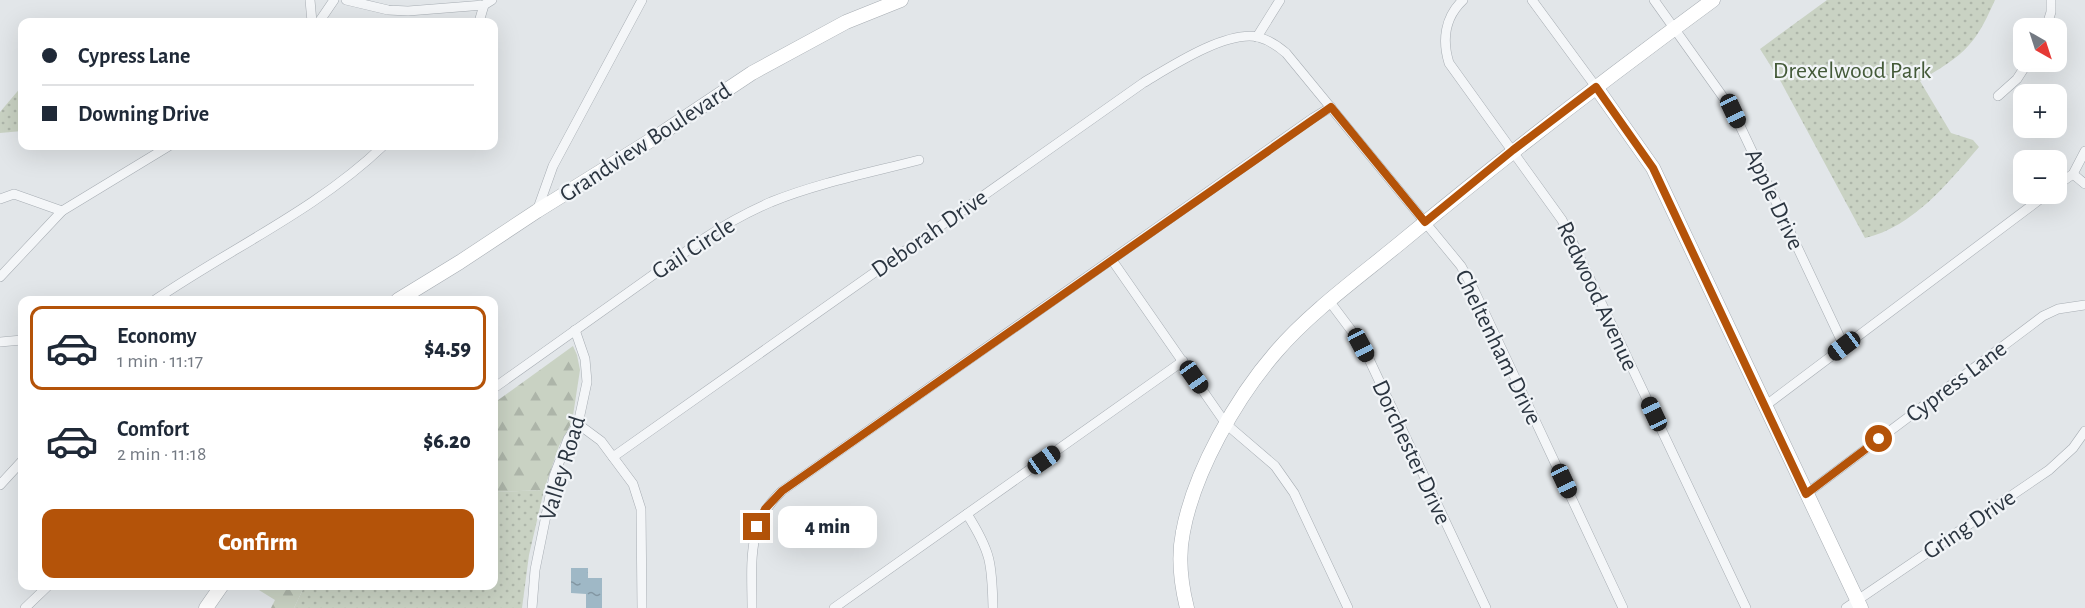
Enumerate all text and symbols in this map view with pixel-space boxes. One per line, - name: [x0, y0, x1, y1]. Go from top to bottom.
- north arrow: [2013, 18, 2067, 72]
- map controls: [2013, 18, 2067, 204]
- text: Cypress Lane: [78, 45, 191, 67]
- park label: Drexelwood Park: [1773, 59, 1931, 83]
- street label: Grandview Boulevard: [556, 79, 735, 207]
- button: +: [2013, 84, 2067, 138]
- car: [1717, 91, 1749, 131]
- text: Downing Drive: [78, 103, 209, 125]
- street label: Apple Drive: [1740, 145, 1808, 254]
- button: −: [2013, 150, 2067, 204]
- street label: Deborah Drive: [867, 185, 992, 282]
- street label: Gail Circle: [648, 213, 739, 284]
- street label: Redwood Avenue: [1552, 218, 1642, 375]
- street label: Cheltenham Drive: [1450, 266, 1546, 429]
- icon: car: [45, 321, 99, 375]
- text: Economy: [117, 325, 197, 347]
- car: [1345, 325, 1377, 365]
- car: [1824, 328, 1864, 364]
- street label: Cypress Lane: [1902, 336, 2011, 427]
- text: $4.59: [424, 337, 471, 359]
- text: 1 min · 11:17: [117, 351, 203, 371]
- car: [1176, 357, 1212, 397]
- street label: Dorchester Drive: [1367, 376, 1455, 528]
- car: [1638, 394, 1670, 434]
- street label: Valley Road: [536, 413, 590, 524]
- icon: car: [45, 414, 99, 468]
- text: Comfort: [117, 418, 189, 440]
- route start: [1865, 425, 1892, 452]
- text: $6.20: [423, 430, 471, 452]
- car: [1024, 442, 1064, 478]
- text: 2 min · 11:18: [117, 444, 206, 464]
- car: [1548, 461, 1580, 501]
- street label: Gring Drive: [1919, 485, 2020, 564]
- callout: 4 min: [778, 506, 877, 548]
- button: Confirm: [42, 509, 474, 578]
- route end: [743, 513, 770, 540]
- text: 4 min: [805, 517, 850, 537]

